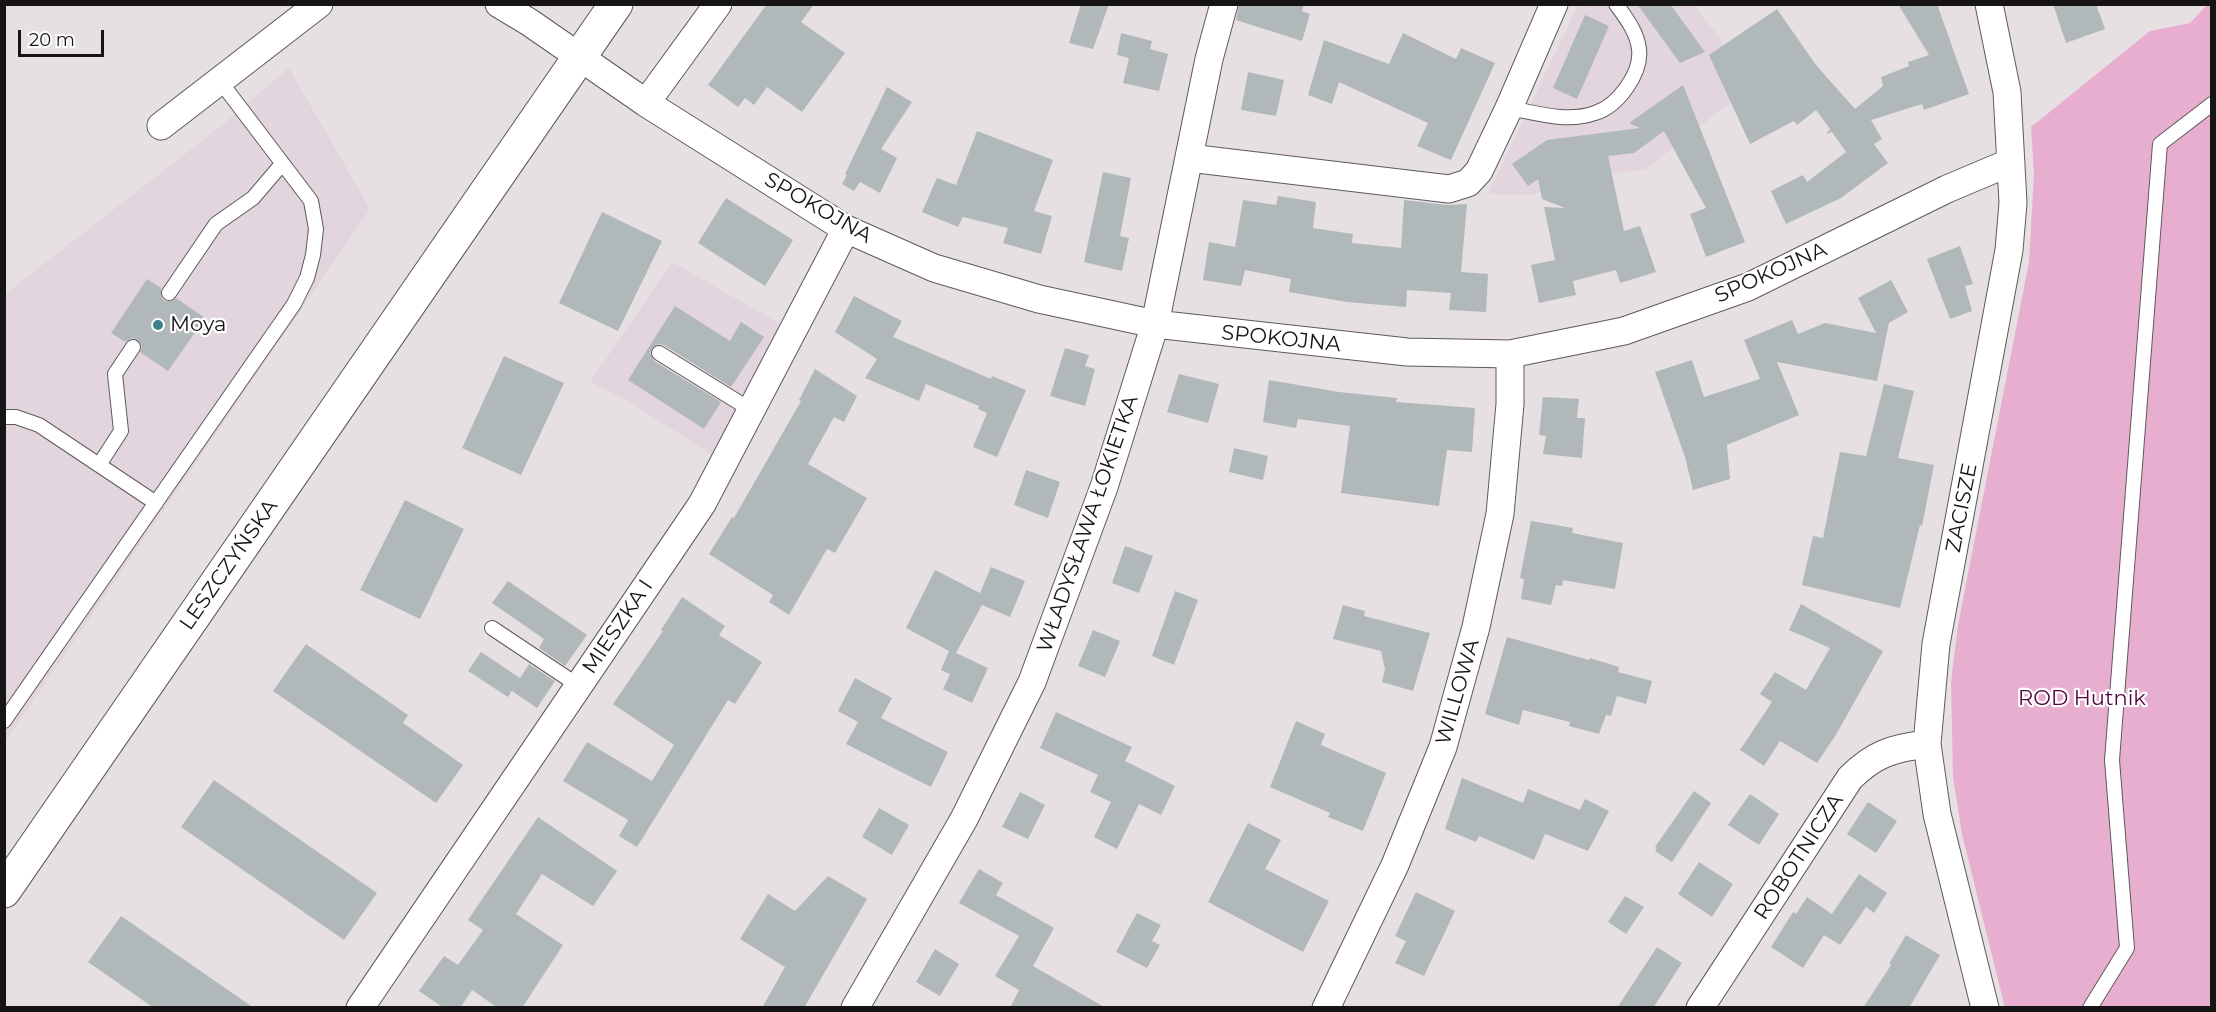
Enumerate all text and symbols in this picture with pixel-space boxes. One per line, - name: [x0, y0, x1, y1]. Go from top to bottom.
- scale bar: [21, 18, 106, 56]
- text: 20 m: [29, 29, 75, 51]
- street label: SPOKOJNA: [760, 167, 876, 249]
- street label: SPOKOJNA: [1711, 237, 1831, 309]
- place label: Moya: [170, 312, 226, 338]
- marker: Moya: [151, 318, 165, 332]
- street label: SPOKOJNA: [1220, 320, 1342, 358]
- street label: WŁADYSŁAWA ŁOKIETKA: [1032, 392, 1144, 656]
- street label: ZACISZE: [1941, 461, 1983, 555]
- street label: LESZCZYŃSKA: [175, 495, 283, 635]
- street label: MIESZKA I: [577, 575, 659, 679]
- street label: WILLOWA: [1431, 636, 1485, 748]
- park label: ROD Hutnik: [2018, 686, 2146, 712]
- street label: ROBOTNICZA: [1749, 789, 1849, 925]

